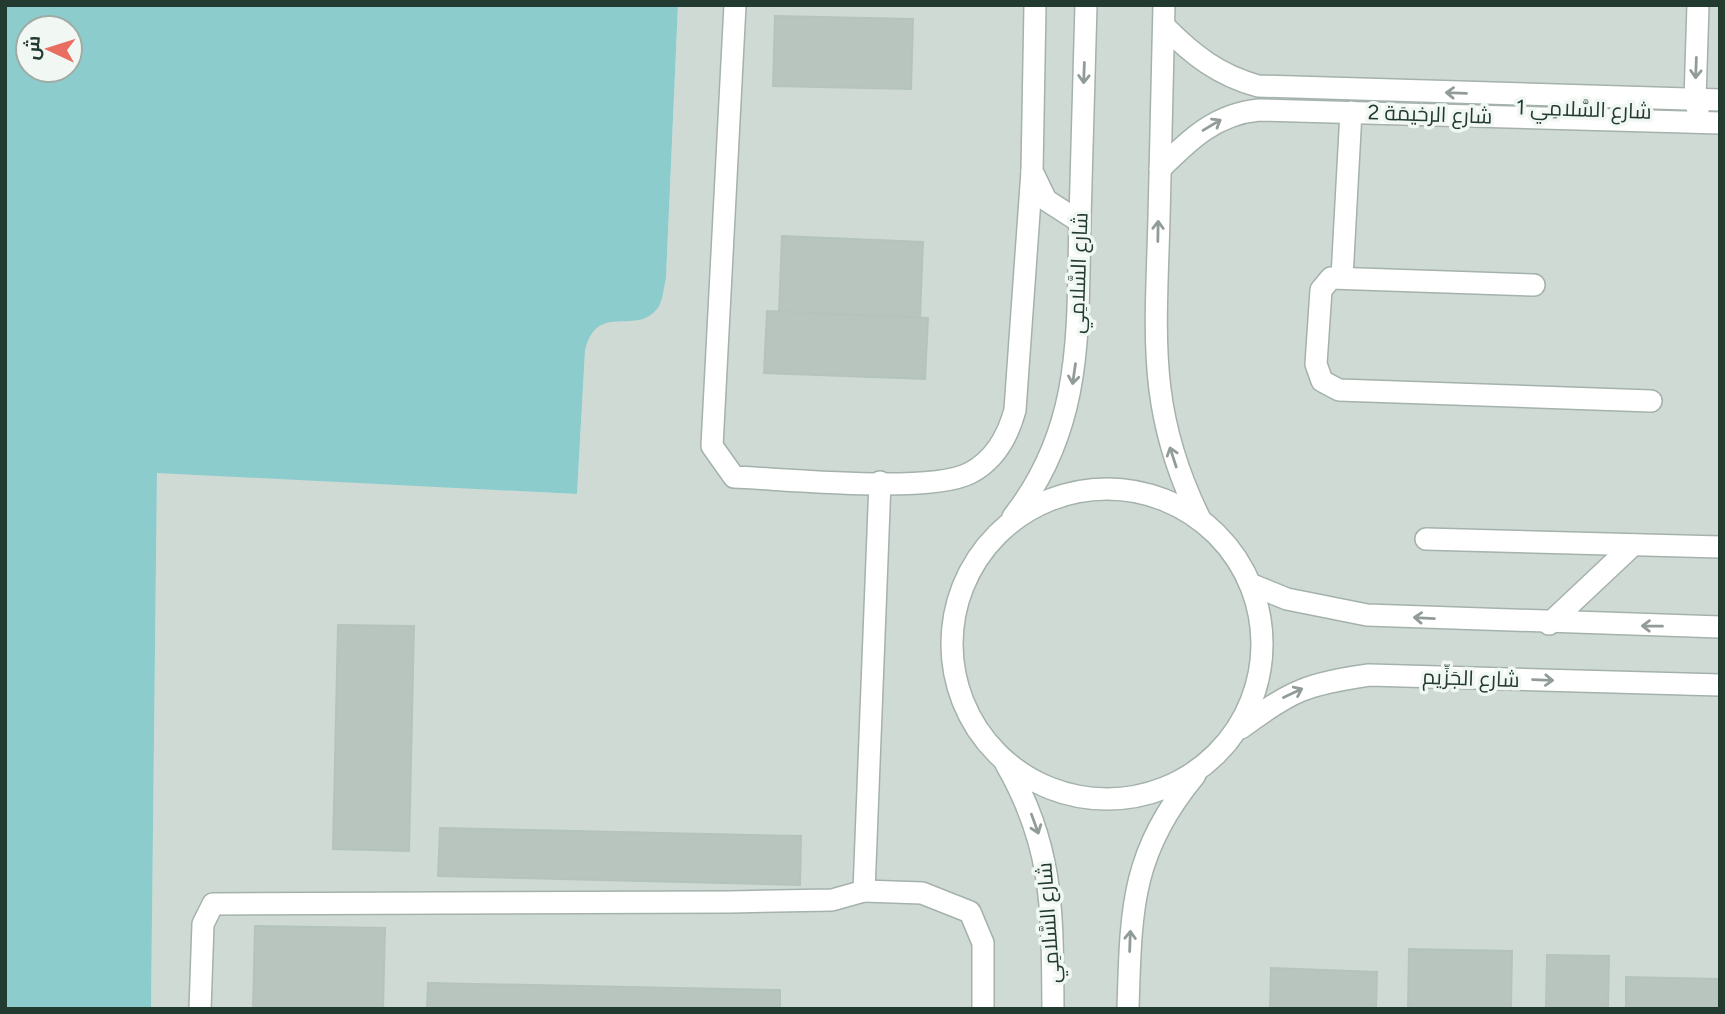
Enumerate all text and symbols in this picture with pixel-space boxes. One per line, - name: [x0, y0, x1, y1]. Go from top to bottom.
- north arrow: [14, 14, 84, 84]
- text: ش: [20, 35, 45, 61]
- one-way arrow: [1689, 56, 1703, 79]
- one-way arrow: [1077, 62, 1091, 85]
- one-way arrow: [1444, 86, 1467, 99]
- street label: شارع السَّلامِي 1: [1516, 94, 1652, 128]
- street label: شارع الرخيمَة 2: [1367, 99, 1493, 131]
- one-way arrow: [1201, 118, 1221, 132]
- street label: شارع السَّلامِي: [1063, 212, 1097, 334]
- one-way arrow: [1152, 220, 1165, 243]
- one-way arrow: [1067, 362, 1080, 385]
- one-way arrow: [1166, 446, 1179, 468]
- one-way arrow: [1413, 611, 1436, 624]
- one-way arrow: [1640, 619, 1663, 632]
- street label: شارع الجَزِّيم: [1422, 663, 1520, 694]
- one-way arrow: [1531, 674, 1554, 687]
- one-way arrow: [1282, 686, 1303, 699]
- one-way arrow: [1030, 812, 1042, 834]
- street label: شارع السَّلامِي: [1031, 861, 1069, 984]
- one-way arrow: [1124, 929, 1137, 952]

